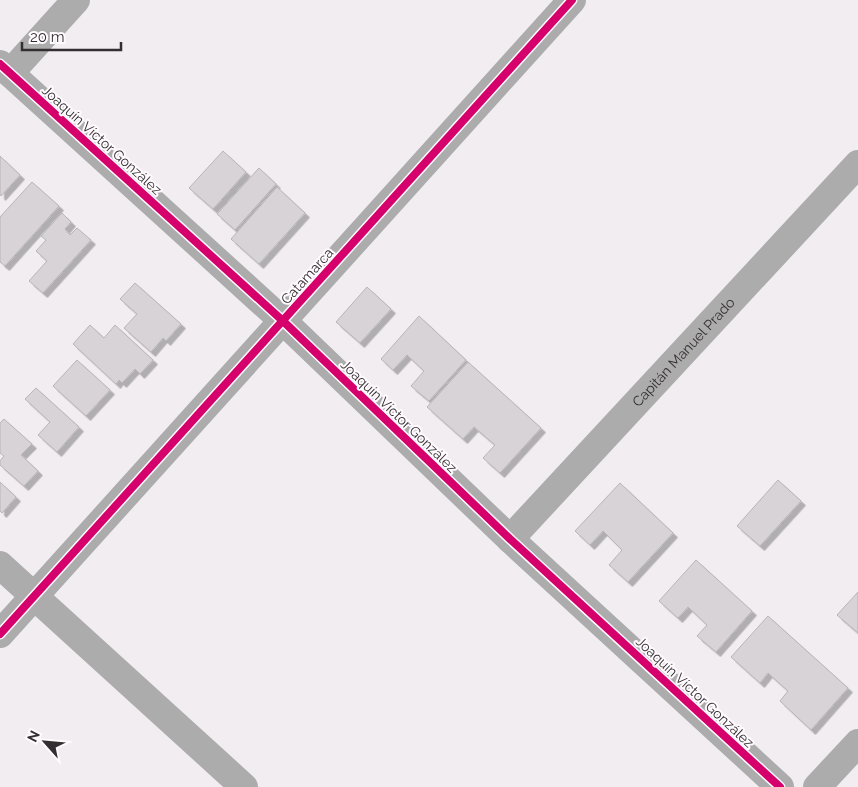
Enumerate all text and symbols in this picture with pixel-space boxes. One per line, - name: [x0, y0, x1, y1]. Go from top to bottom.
- scale bar: [22, 20, 121, 52]
- text: 20 m: [30, 28, 65, 46]
- street label: Joaquín Víctor González: [39, 82, 165, 198]
- street label: Catamarca: [278, 245, 336, 307]
- street label: Capitán Manuel Prado: [629, 294, 738, 410]
- street label: Joaquín Víctor González: [338, 356, 460, 476]
- street label: Joaquín Víctor González: [633, 633, 757, 751]
- north arrow: [20, 717, 70, 767]
- text: N: [24, 728, 43, 744]

